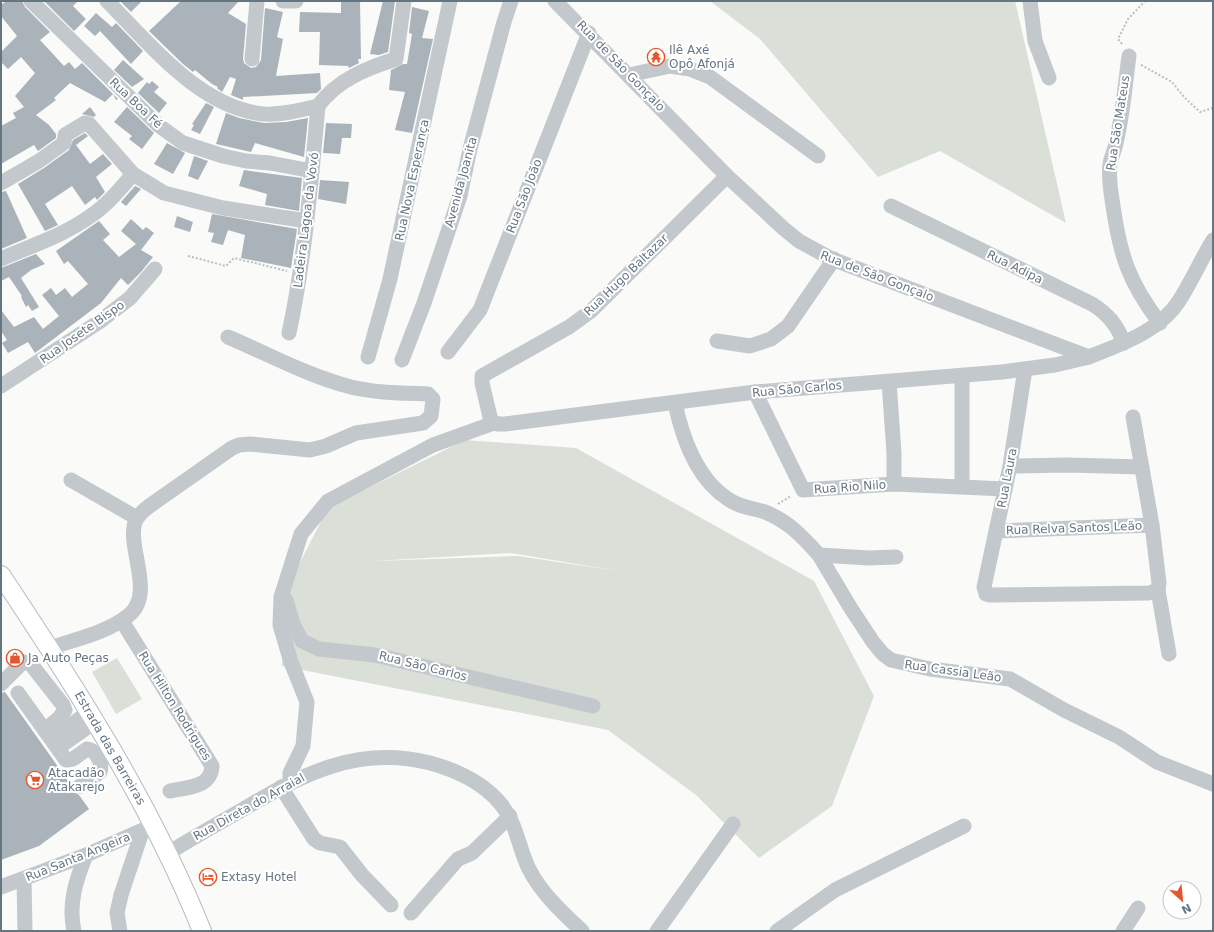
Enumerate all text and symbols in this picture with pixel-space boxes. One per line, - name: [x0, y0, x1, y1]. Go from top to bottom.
- street label: Rua de São Gonçalo: [574, 18, 668, 114]
- place label: Ilê Axé Opô Afonjá: [669, 43, 735, 71]
- temple icon: Ilê Axé Opô Afonjá: [646, 47, 666, 67]
- street label: Rua São Mateus: [1104, 74, 1132, 172]
- street label: Rua Boa Fé: [107, 75, 165, 131]
- street label: Rua Nova Esperança: [392, 118, 432, 242]
- street label: Avenida Joanita: [442, 135, 480, 229]
- street label: Ladeira Lagoa da Vovó: [291, 151, 321, 289]
- street label: Rua São João: [503, 157, 545, 235]
- street label: Rua Hugo Baltazar: [581, 231, 671, 319]
- street label: Rua Adipa: [985, 247, 1045, 287]
- street label: Rua de São Gonçalo: [818, 248, 936, 304]
- street label: Rua Josete Bispo: [37, 298, 127, 366]
- street label: Rua São Carlos: [751, 378, 843, 400]
- street label: Rua Laura: [994, 447, 1020, 509]
- street label: Rua Rio Nilo: [813, 477, 887, 497]
- street label: Rua Relva Santos Leão: [1005, 519, 1143, 537]
- shop icon: Ja Auto Peças: [5, 648, 25, 668]
- street label: Rua São Carlos: [377, 648, 469, 684]
- street label: Rua Hilton Rodrigues: [136, 649, 214, 763]
- place label: Ja Auto Peças: [27, 651, 109, 665]
- street label: Rua Cassia Leão: [904, 657, 1002, 685]
- street label: Estrada das Barreiras: [72, 689, 148, 807]
- place label: Atacadão Atakarejo: [48, 766, 105, 794]
- supermarket icon: Atacadão Atakarejo: [25, 770, 45, 790]
- street label: Rua Direta do Arraial: [191, 771, 307, 843]
- street label: Rua Santa Angeira: [24, 830, 132, 884]
- hotel icon: Extasy Hotel: [198, 867, 218, 887]
- place label: Extasy Hotel: [221, 870, 297, 884]
- north arrow: [1162, 880, 1202, 920]
- text: N: [1179, 901, 1193, 916]

